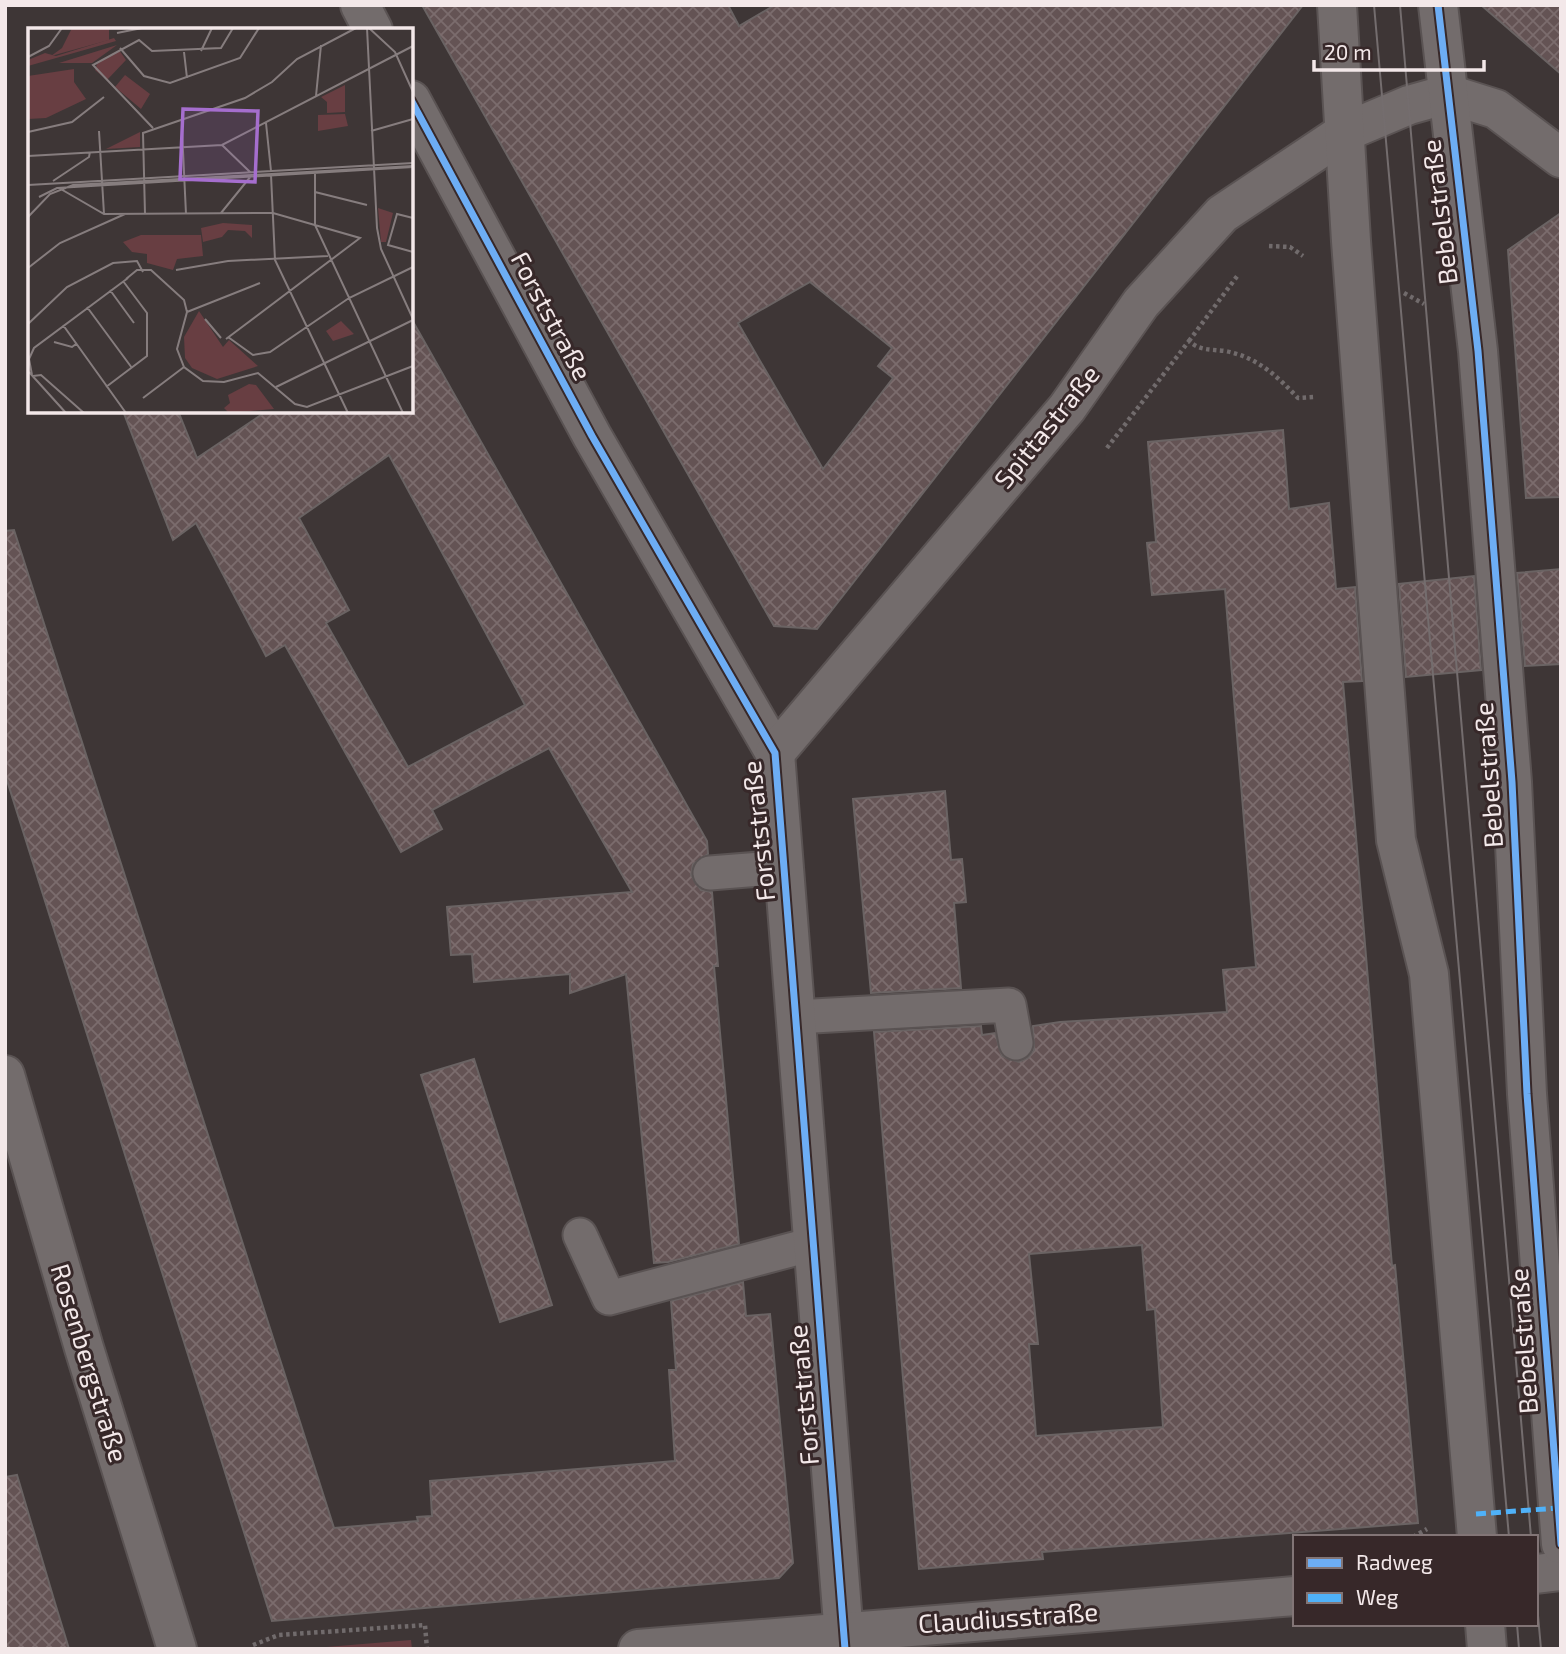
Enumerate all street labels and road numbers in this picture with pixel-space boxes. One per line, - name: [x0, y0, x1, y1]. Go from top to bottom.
- street label: Bebelstraße: [1414, 138, 1463, 286]
- street label: Forststraße: [505, 246, 599, 385]
- street label: Spittastraße: [987, 358, 1105, 494]
- street label: Bebelstraße: [1467, 701, 1508, 849]
- street label: Forststraße: [735, 759, 780, 903]
- street label: Rosenbergstraße: [46, 1260, 135, 1466]
- street label: Bebelstraße: [1502, 1267, 1543, 1415]
- street label: Forststraße: [781, 1323, 824, 1467]
- street label: Claudiusstraße: [917, 1595, 1099, 1638]

